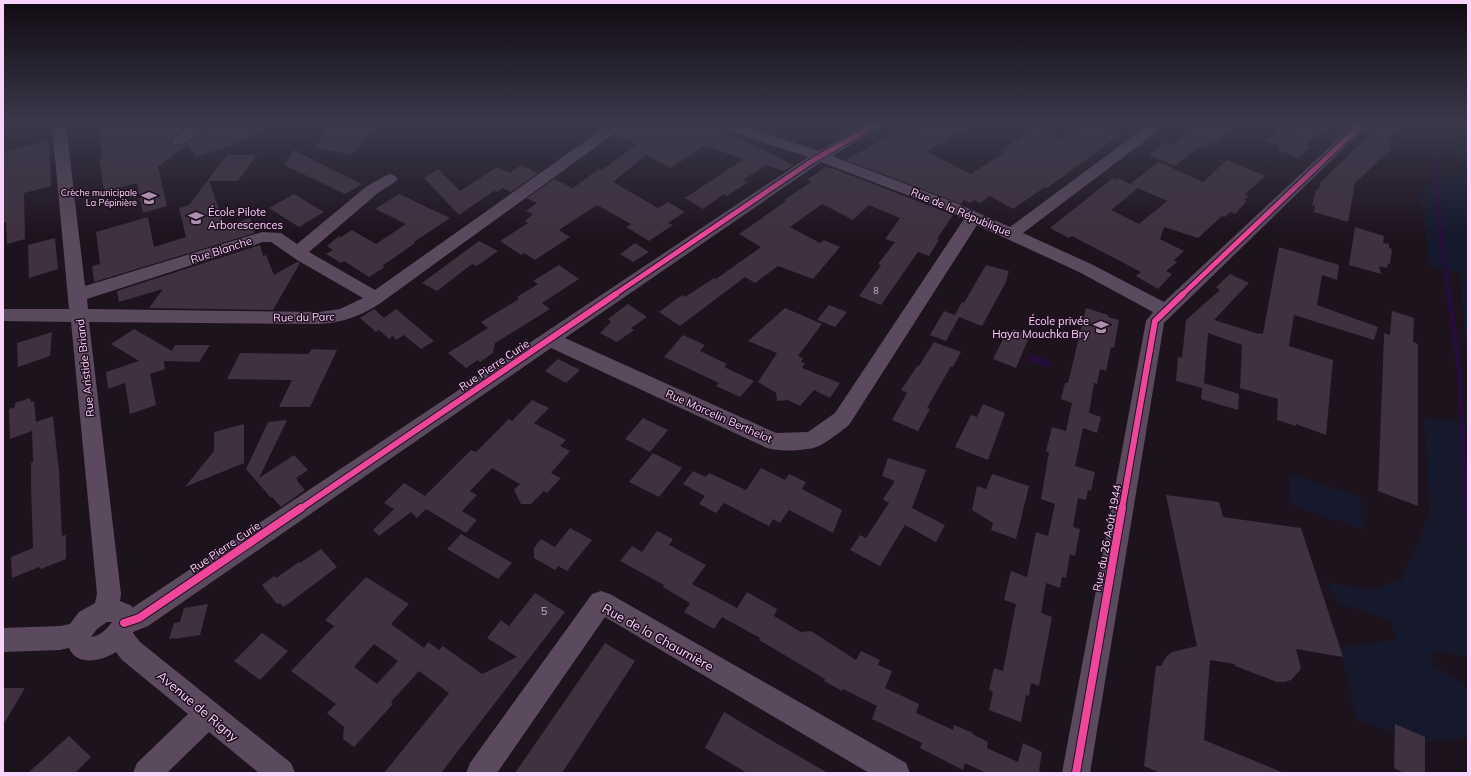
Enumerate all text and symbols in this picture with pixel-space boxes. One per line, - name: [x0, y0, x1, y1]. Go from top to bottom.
- street label: Rue de la République: [909, 185, 1013, 239]
- place label: Crèche municipale La Pépinière: [61, 187, 137, 208]
- school or university icon: Crèche municipale La Pépinière: [140, 189, 158, 207]
- place label: École Pilote Arborescences: [208, 205, 283, 232]
- school or university icon: École Pilote Arborescences: [187, 209, 205, 227]
- street label: Rue Blanche: [188, 233, 254, 267]
- house number: 8: [873, 285, 879, 296]
- street label: Rue du Parc: [273, 309, 335, 325]
- place label: École privée Haya Mouchka Bry: [992, 314, 1089, 341]
- street label: Rue Aristide Briand: [73, 318, 97, 418]
- school or university icon: École privée Haya Mouchka Bry: [1092, 318, 1110, 336]
- street label: Rue Pierre Curie: [456, 336, 532, 394]
- street label: Rue Marcelin Berthelot: [663, 386, 775, 446]
- street label: Rue du 26 Août 1944: [1090, 483, 1124, 593]
- street label: Rue Pierre Curie: [187, 518, 263, 576]
- street label: Rue de la Chaumière: [600, 600, 716, 674]
- house number: 5: [541, 604, 548, 618]
- street label: Avenue de Rigny: [154, 667, 242, 745]

